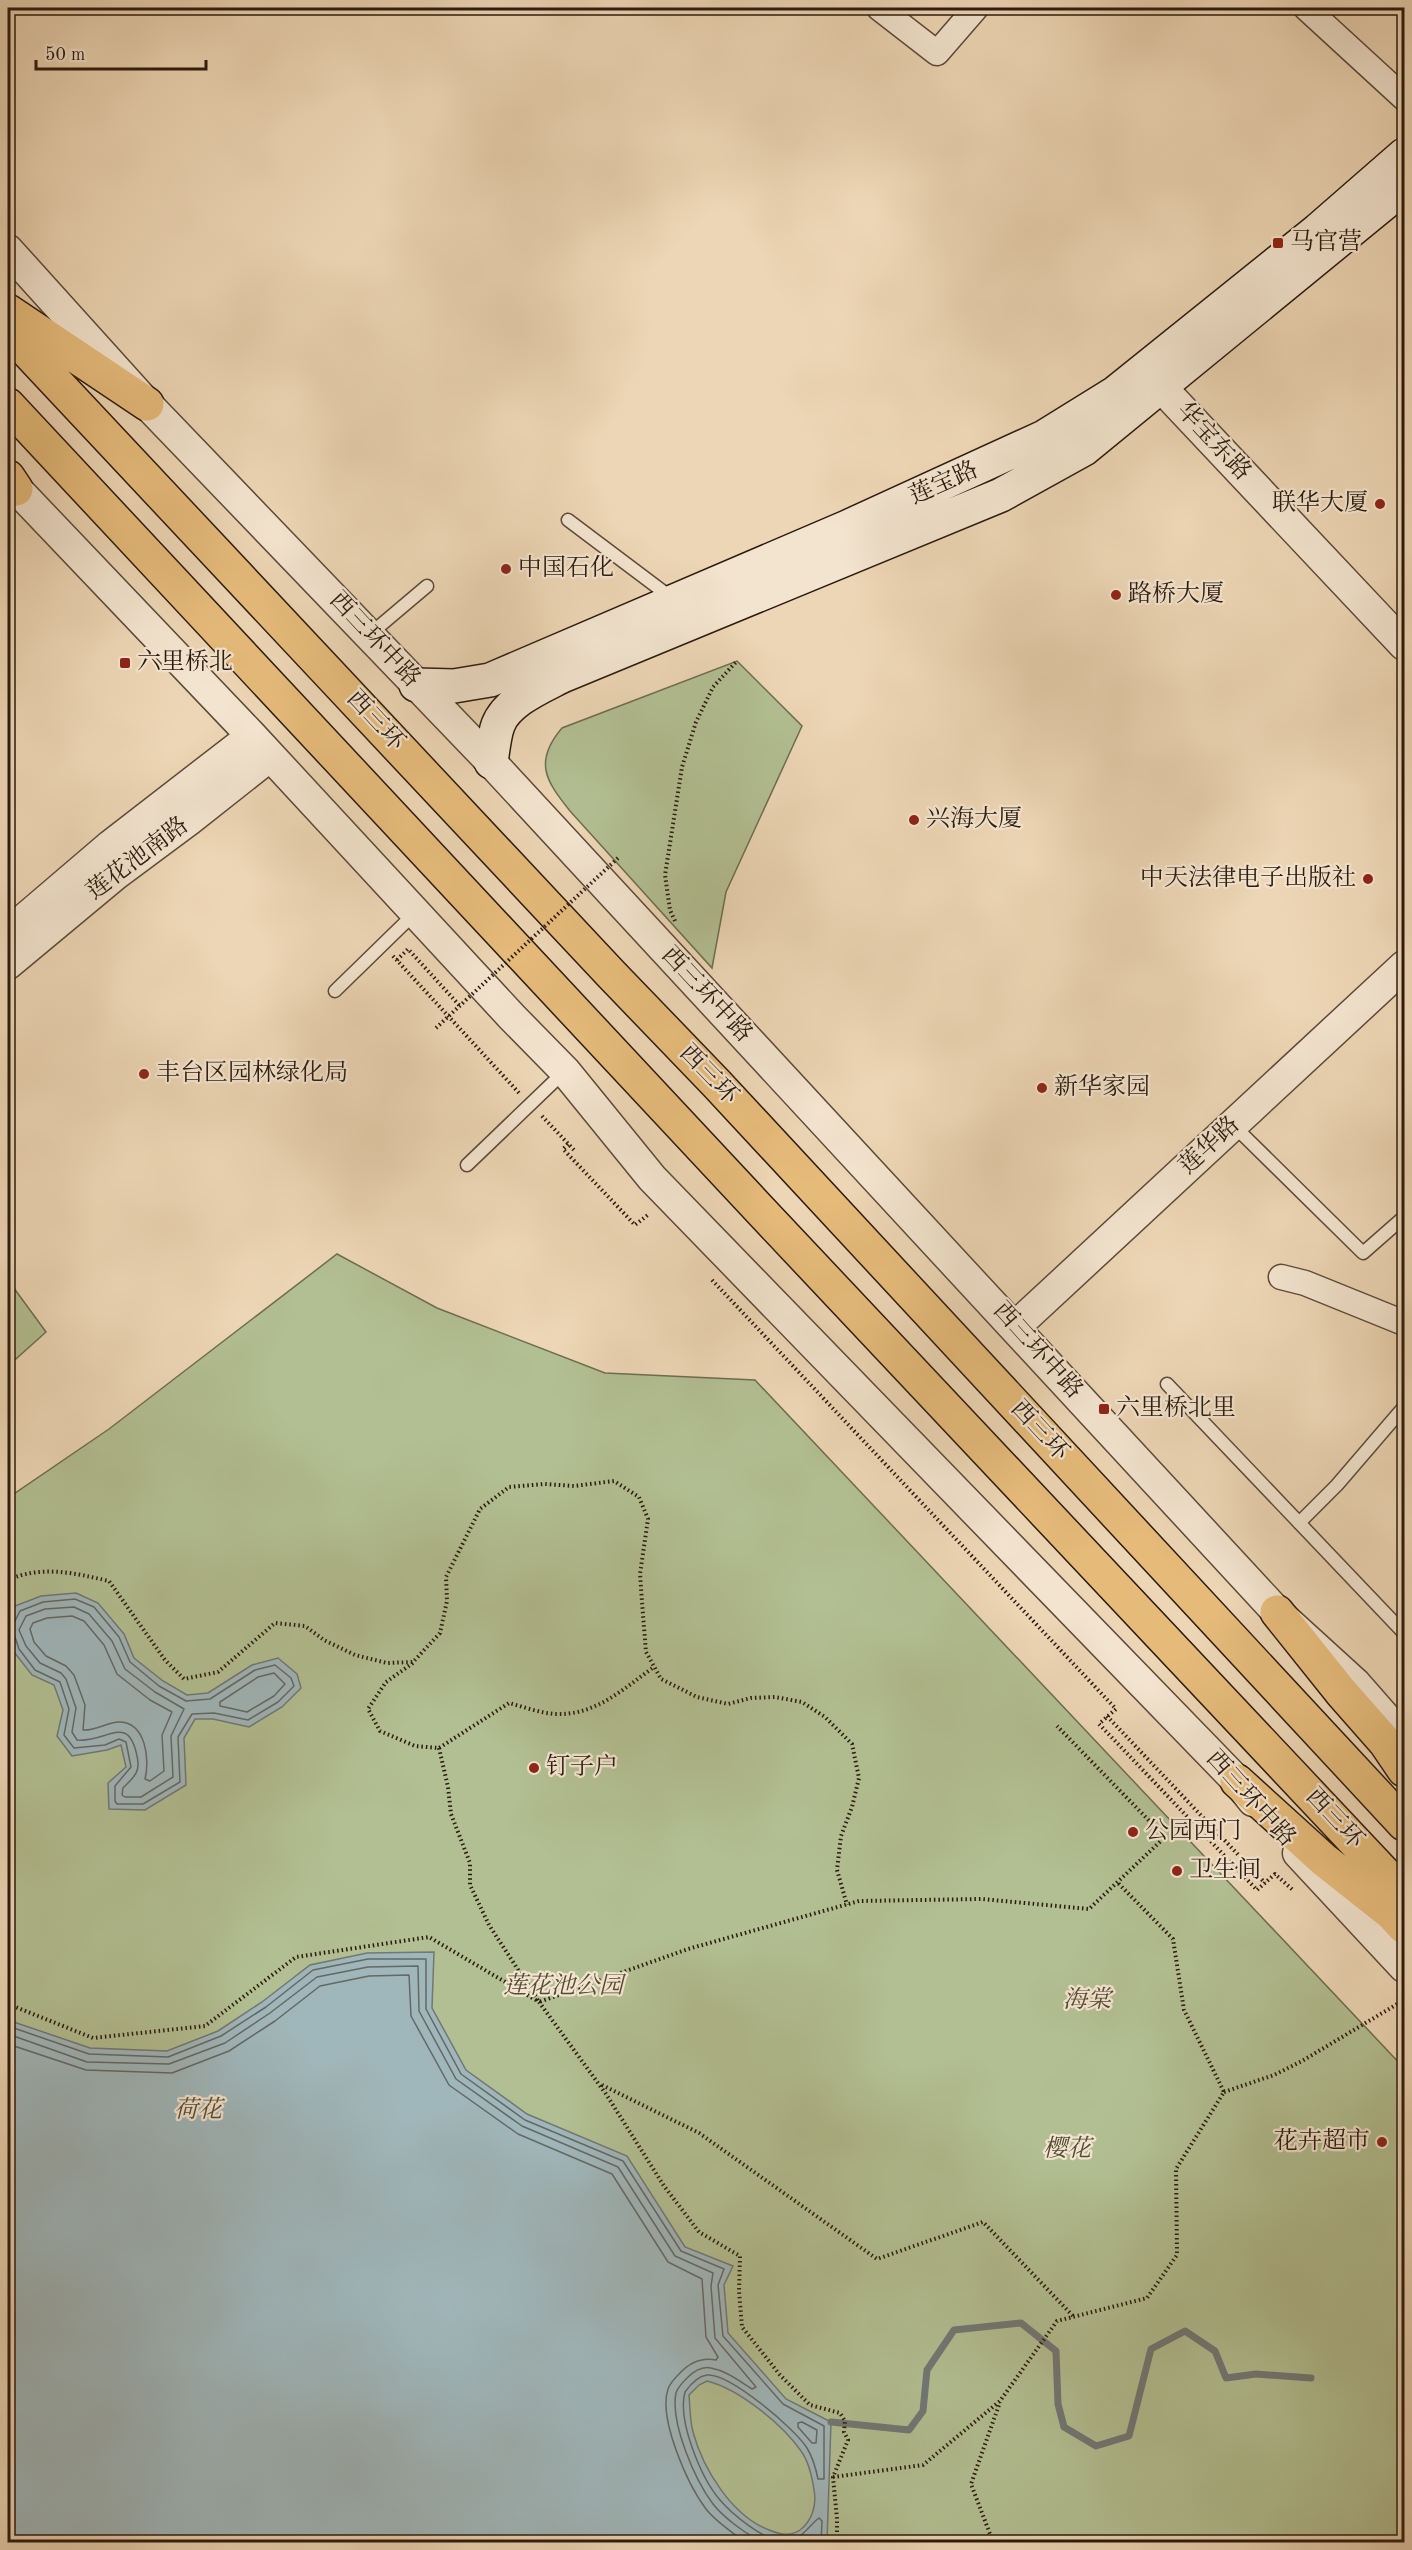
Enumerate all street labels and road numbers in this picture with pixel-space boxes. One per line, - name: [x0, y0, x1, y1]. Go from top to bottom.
- street label: 华宝东路: [1171, 397, 1257, 485]
- street label: 莲宝路: [905, 456, 982, 510]
- street label: 西三环中路: [324, 586, 426, 692]
- street label: 西三环: [342, 685, 410, 756]
- street label: 莲花池南路: [81, 811, 193, 905]
- street label: 西三环中路: [656, 941, 758, 1047]
- street label: 西三环: [674, 1039, 743, 1109]
- street label: 莲华路: [1173, 1110, 1245, 1179]
- street label: 西三环中路: [988, 1296, 1088, 1404]
- street label: 西三环: [1006, 1395, 1074, 1466]
- street label: 西三环中路: [1201, 1744, 1301, 1852]
- street label: 西三环: [1301, 1783, 1369, 1854]

